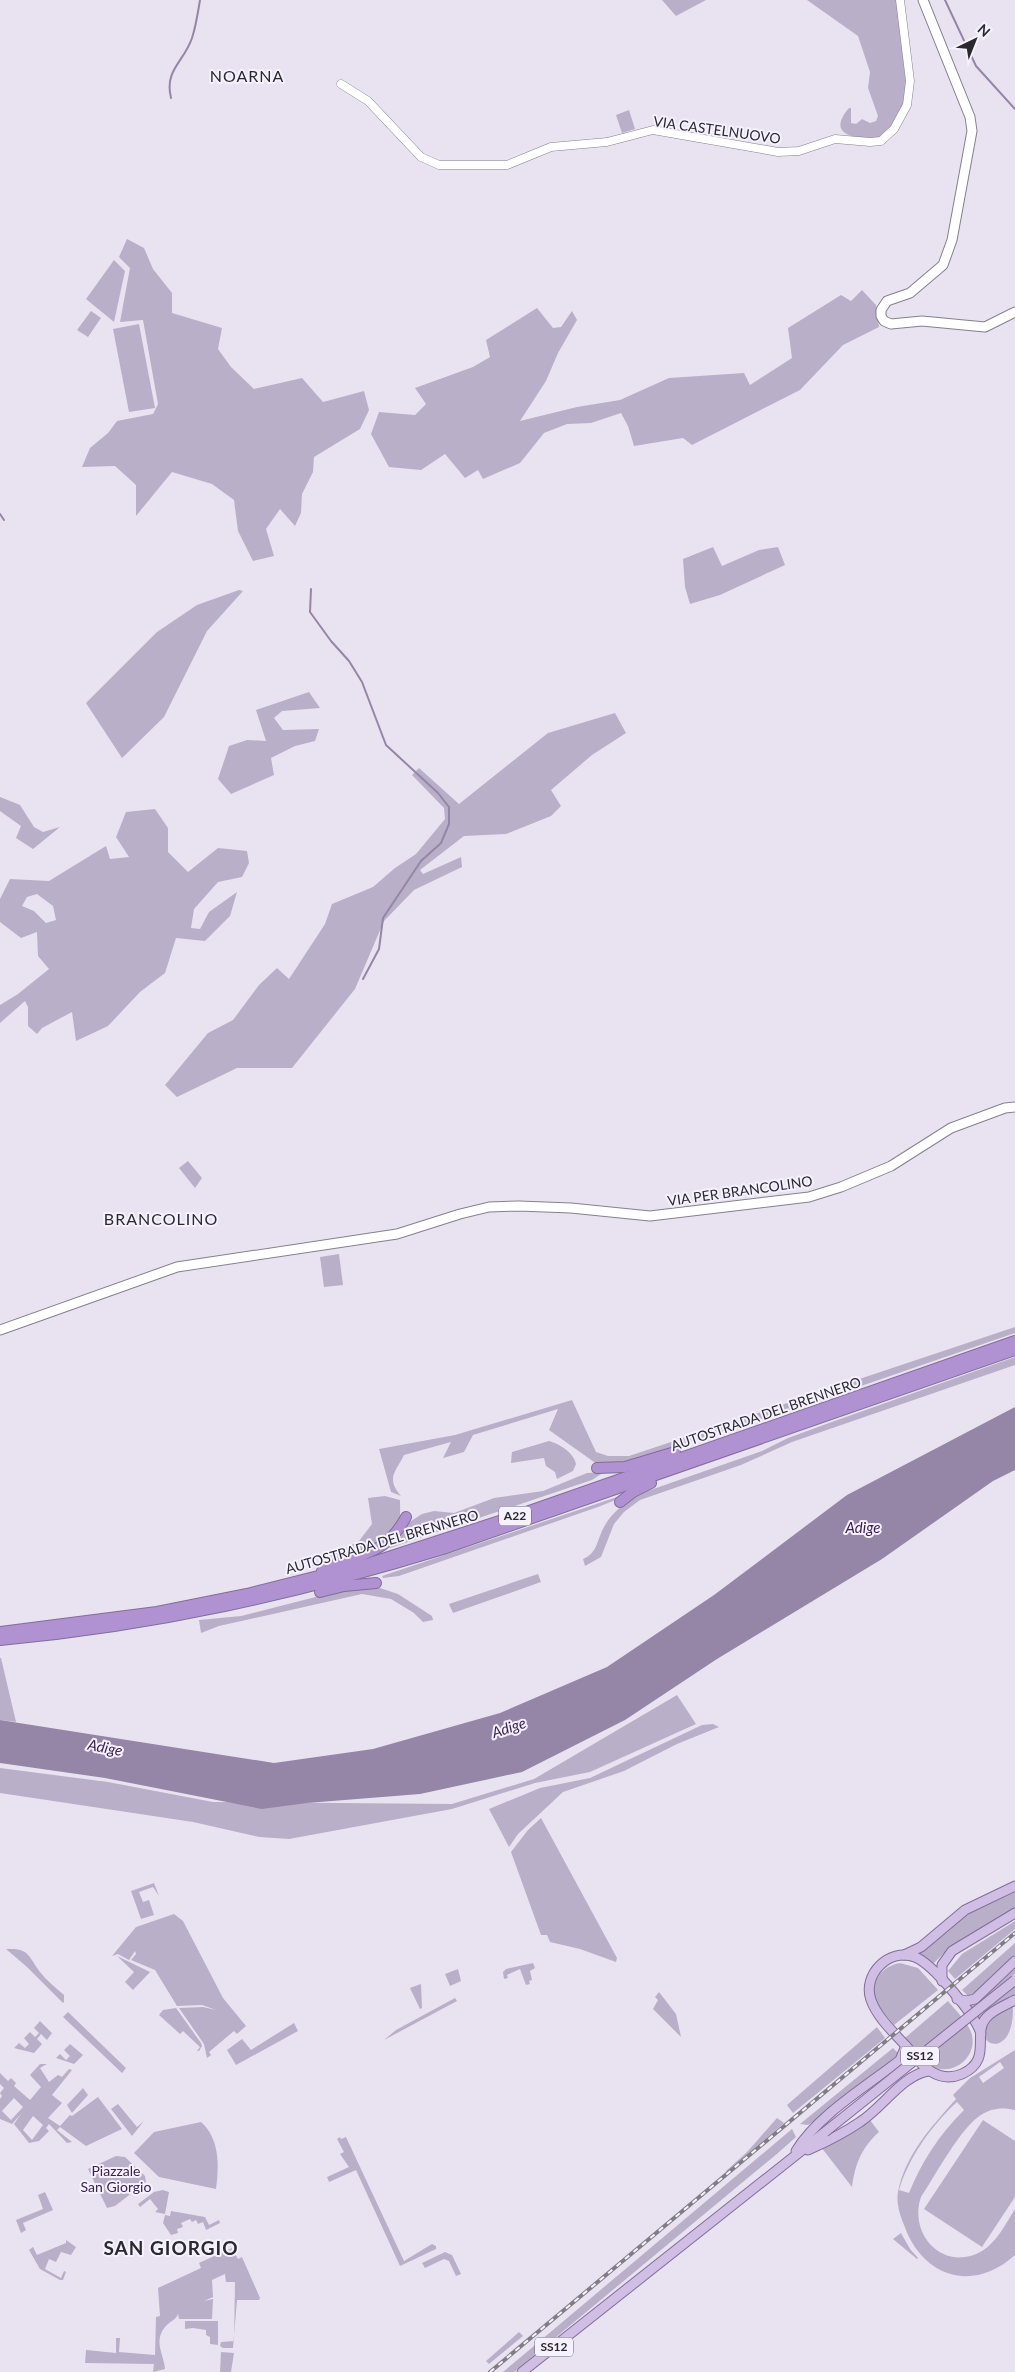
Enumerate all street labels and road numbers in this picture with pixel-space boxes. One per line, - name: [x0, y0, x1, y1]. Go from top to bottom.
- street label: VIA CASTELNUOVO: [652, 112, 782, 147]
- street label: VIA PER BRANCOLINO: [666, 1172, 814, 1209]
- street label: AUTOSTRADA DEL BRENNERO: [669, 1373, 863, 1454]
- street label: AUTOSTRADA DEL BRENNERO: [283, 1506, 480, 1577]
- road number: A22: [499, 1506, 531, 1525]
- road number: SS12: [901, 2046, 939, 2066]
- road number: SS12: [535, 2338, 573, 2356]

